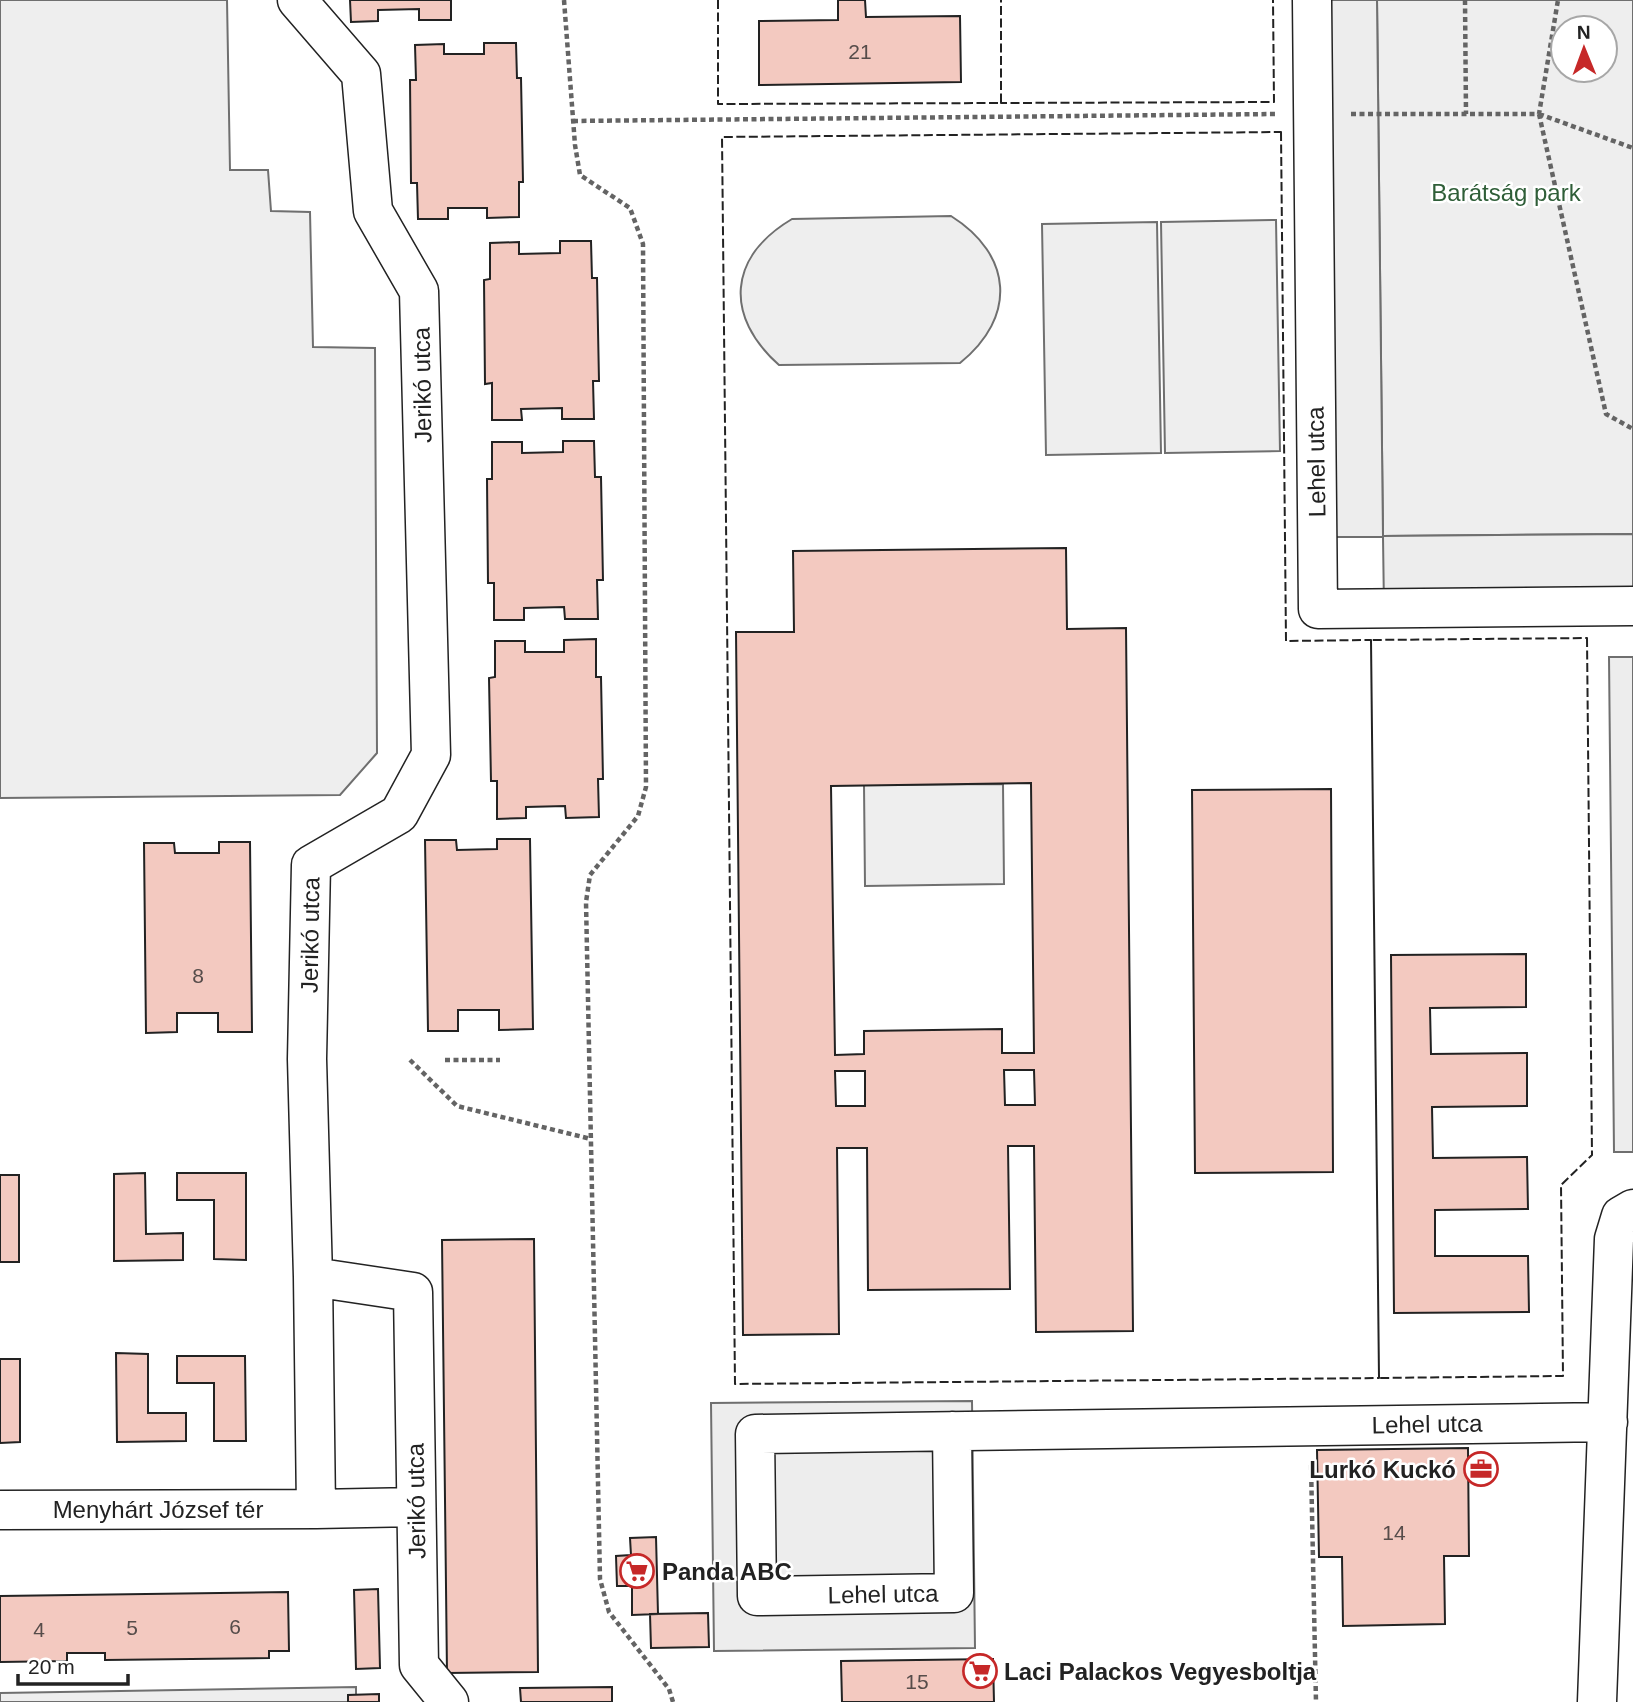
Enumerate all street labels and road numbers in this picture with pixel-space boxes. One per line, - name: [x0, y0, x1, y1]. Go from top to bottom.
- street label: Jerikó utca: [407, 326, 437, 443]
- street label: Lehel utca: [1302, 406, 1330, 518]
- street label: Jerikó utca: [295, 876, 325, 993]
- street label: Lehel utca: [1371, 1410, 1483, 1438]
- street label: Jerikó utca: [401, 1442, 431, 1559]
- street label: Menyhárt József tér: [53, 1496, 263, 1523]
- street label: Lehel utca: [827, 1580, 939, 1608]

